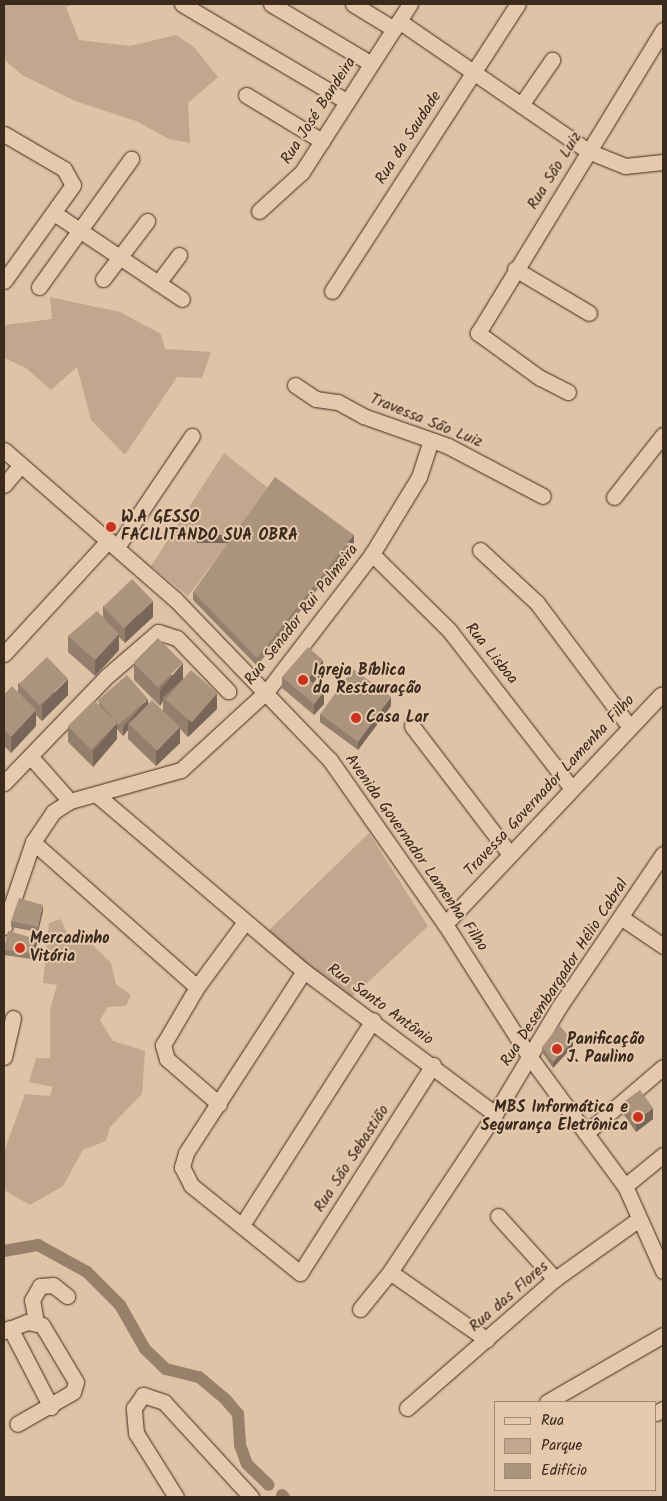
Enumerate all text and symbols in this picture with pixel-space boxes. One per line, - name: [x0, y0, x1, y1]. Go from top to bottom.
- street label: Rua José Bandeira: [277, 54, 361, 168]
- street label: Rua da Saudade: [372, 88, 446, 188]
- street label: Rua São Luiz: [524, 129, 586, 213]
- street label: Travessa São Luiz: [367, 390, 485, 452]
- place label: W.A GESSO FACILITANDO SUA OBRA: [121, 508, 298, 546]
- marker: W.A GESSO FACILITANDO SUA OBRA: [105, 521, 117, 533]
- street label: Rua Senador Rui Palmeira: [241, 541, 363, 689]
- street label: Rua Lisboa: [460, 619, 522, 689]
- place label: Igreja Bíblica da Restauração: [313, 661, 421, 699]
- marker: Igreja Bíblica da Restauração: [297, 674, 309, 686]
- street label: Travessa Governador Lamenha Filho: [461, 691, 639, 881]
- place label: Casa Lar: [366, 708, 429, 728]
- marker: Casa Lar: [350, 712, 362, 724]
- street label: Avenida Governador Lamenha Filho: [340, 751, 492, 955]
- street label: Rua Desembargador Hélio Cabral: [497, 876, 633, 1070]
- place label: Mercadinho Vitória: [30, 929, 110, 967]
- marker: Mercadinho Vitória: [14, 942, 26, 954]
- street label: Rua Santo Antônio: [323, 960, 437, 1050]
- place label: Panificação J. Paulino: [567, 1030, 645, 1068]
- marker: Panificação J. Paulino: [551, 1043, 563, 1055]
- place label: MBS Informática e Segurança Eletrônica: [481, 1098, 628, 1136]
- street label: Rua São Sebastião: [310, 1102, 394, 1216]
- marker: MBS Informática e Segurança Eletrônica: [632, 1111, 644, 1123]
- street label: Rua das Flores: [466, 1257, 552, 1337]
- legend: [494, 1401, 657, 1491]
- text: Rua: [541, 1409, 564, 1433]
- text: Parque: [541, 1434, 582, 1458]
- text: Edifício: [541, 1459, 587, 1483]

